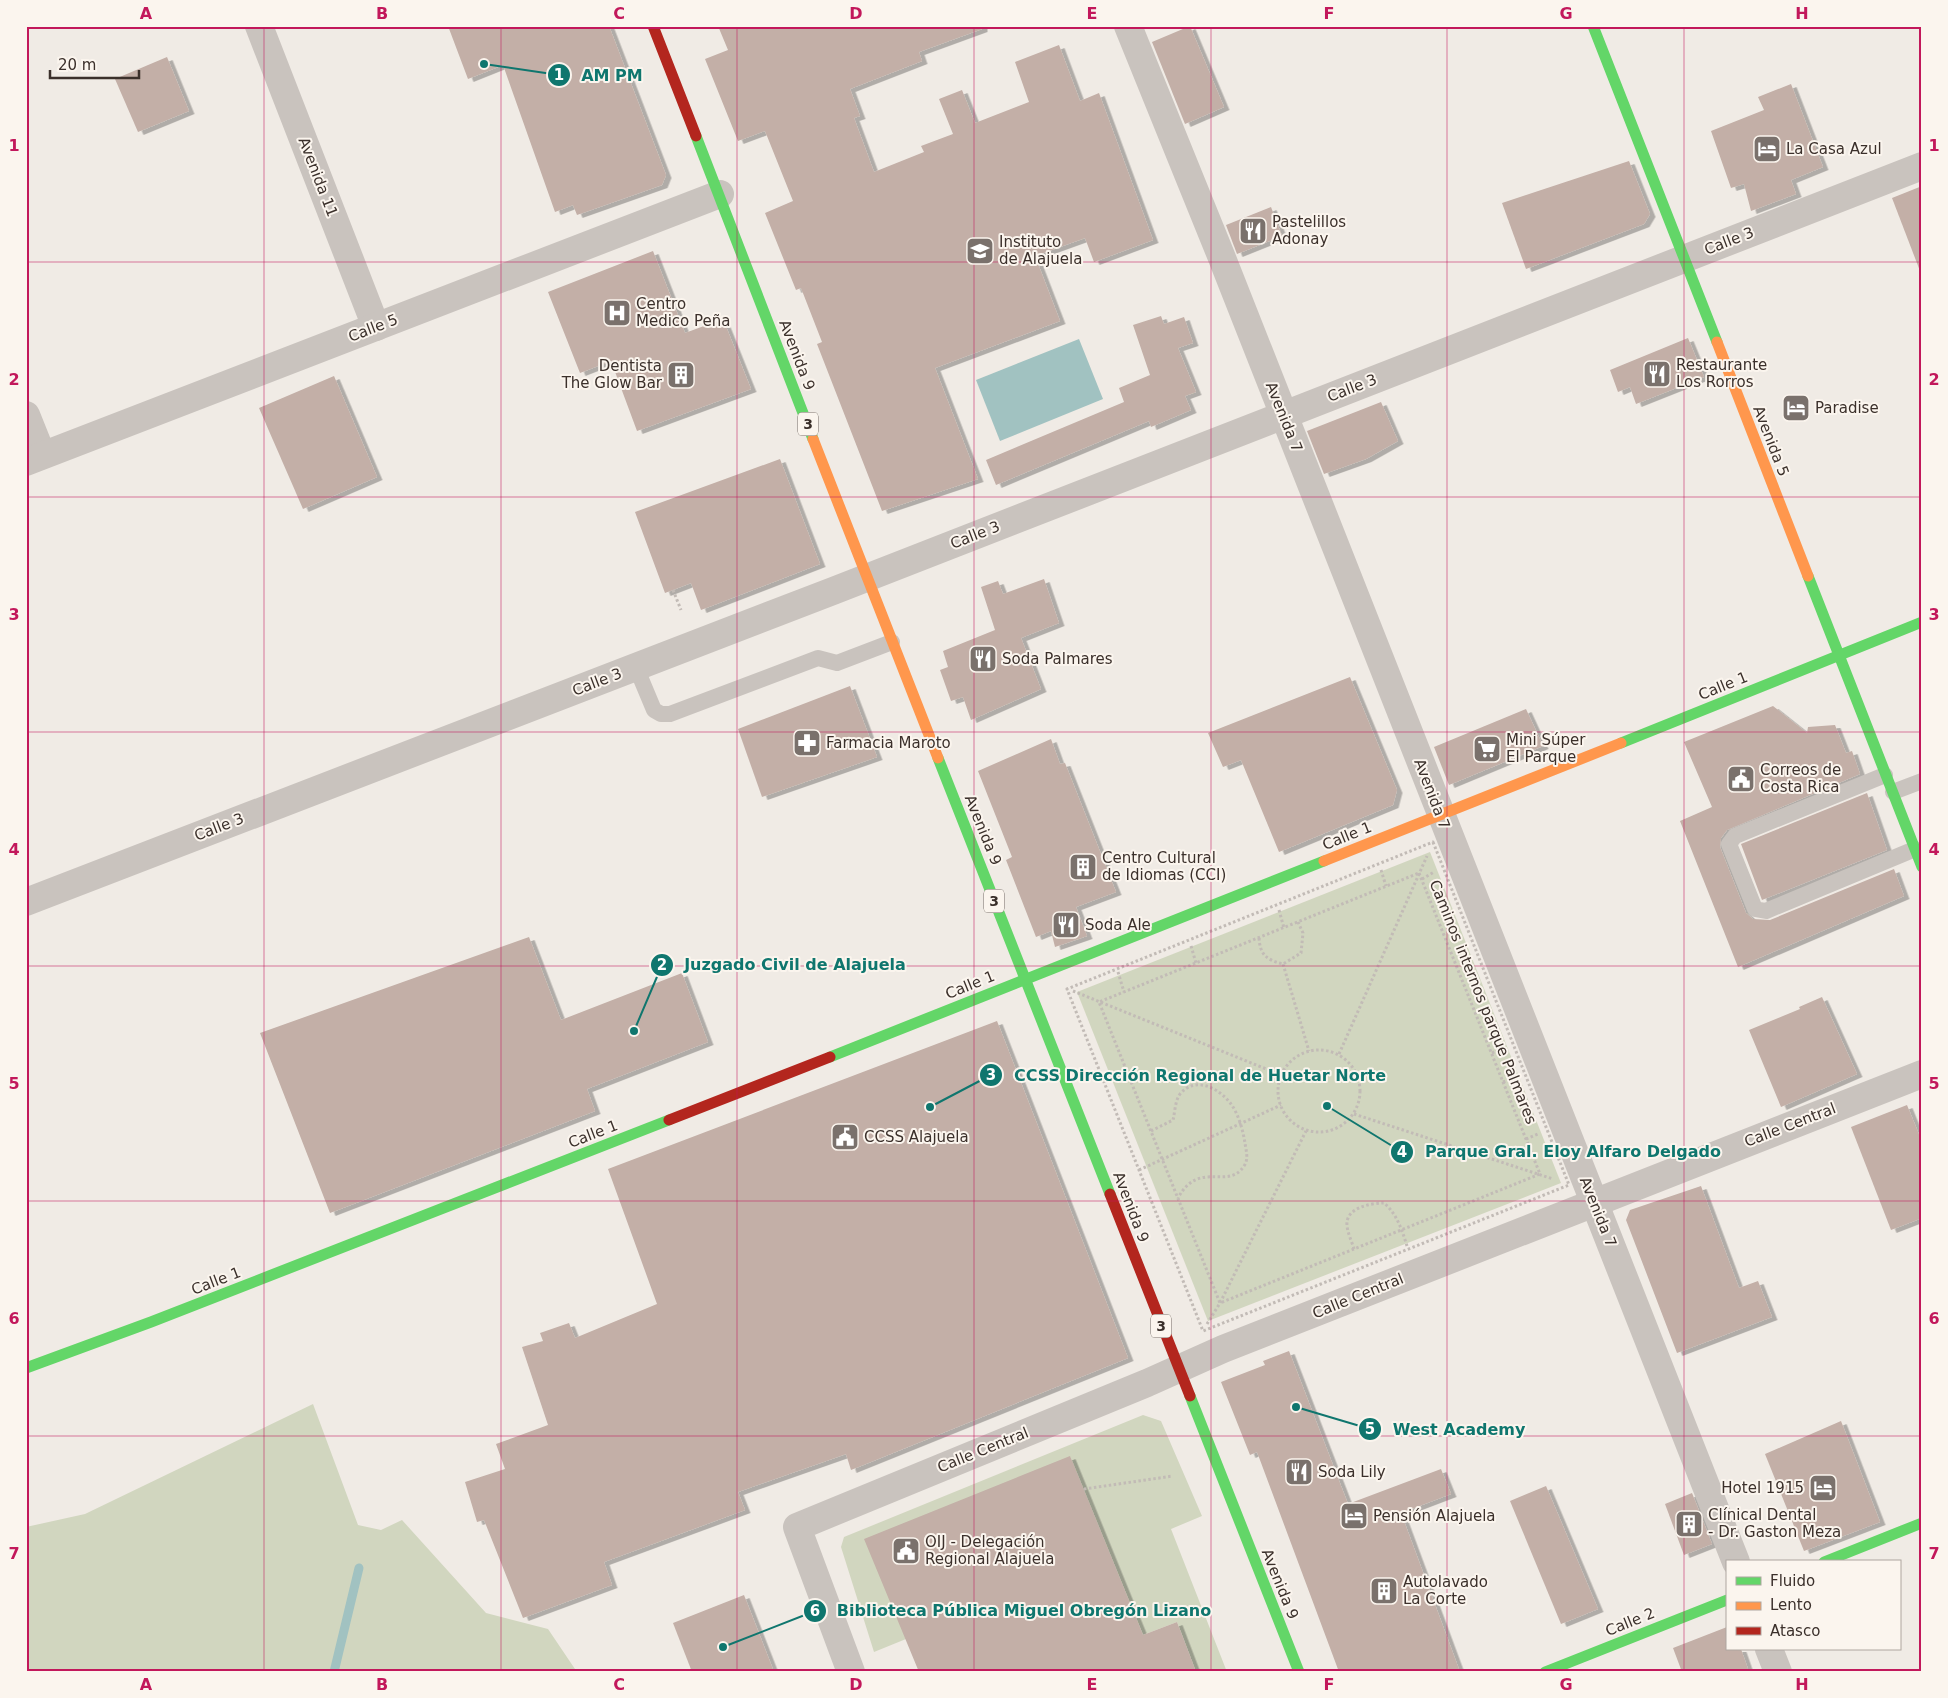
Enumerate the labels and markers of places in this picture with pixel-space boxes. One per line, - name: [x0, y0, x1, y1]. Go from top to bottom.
- callout: AM PM: [546, 59, 653, 90]
- hotel icon: La Casa Azul: [1752, 134, 1782, 164]
- place label: La Casa Azul: [1786, 140, 1882, 158]
- place label: Pastelillos Adonay: [1272, 213, 1346, 248]
- restaurant icon: Pastelillos Adonay: [1238, 216, 1268, 246]
- place label: Instituto de Alajuela: [999, 233, 1082, 268]
- school or university icon: Instituto de Alajuela: [965, 236, 995, 266]
- place label: Centro Medico Peña: [636, 295, 731, 330]
- hospital icon: Centro Medico Peña: [602, 298, 632, 328]
- place label: Restaurante Los Rorros: [1676, 356, 1767, 391]
- place label: Dentista The Glow Bar: [561, 357, 663, 392]
- restaurant icon: Restaurante Los Rorros: [1642, 359, 1672, 389]
- building icon: Dentista The Glow Bar: [666, 360, 696, 390]
- hotel icon: Paradise: [1781, 393, 1811, 423]
- place label: Paradise: [1815, 399, 1879, 417]
- restaurant icon: Soda Palmares: [968, 644, 998, 674]
- place label: Soda Palmares: [1002, 650, 1113, 668]
- pharmacy icon: Farmacia Maroto: [792, 728, 822, 758]
- place label: Mini Súper El Parque: [1506, 731, 1586, 766]
- place label: Farmacia Maroto: [826, 734, 951, 752]
- supermarket icon: Mini Súper El Parque: [1472, 734, 1502, 764]
- place label: Correos de Costa Rica: [1760, 761, 1841, 796]
- public building icon: Correos de Costa Rica: [1726, 764, 1756, 794]
- place label: Centro Cultural de Idiomas (CCI): [1102, 849, 1226, 884]
- building icon: Centro Cultural de Idiomas (CCI): [1068, 852, 1098, 882]
- restaurant icon: Soda Ale: [1051, 910, 1081, 940]
- place label: Soda Ale: [1085, 916, 1151, 934]
- callout: Juzgado Civil de Alajuela: [649, 949, 916, 980]
- callout: CCSS Dirección Regional de Huetar Norte: [979, 1060, 1396, 1091]
- public building icon: CCSS Alajuela: [830, 1122, 860, 1152]
- place label: CCSS Alajuela: [864, 1128, 969, 1146]
- callout: Parque Gral. Eloy Alfaro Delgado: [1390, 1136, 1731, 1167]
- callout: West Academy: [1357, 1413, 1535, 1444]
- restaurant icon: Soda Lily: [1284, 1457, 1314, 1487]
- place label: Soda Lily: [1318, 1463, 1386, 1481]
- hotel icon: Hotel 1915: [1808, 1473, 1838, 1503]
- place label: Hotel 1915: [1721, 1479, 1804, 1497]
- hotel icon: Pensión Alajuela: [1339, 1501, 1369, 1531]
- place label: Clínical Dental - Dr. Gaston Meza: [1708, 1506, 1841, 1541]
- place label: Pensión Alajuela: [1373, 1507, 1496, 1525]
- building icon: Clínical Dental - Dr. Gaston Meza: [1674, 1509, 1704, 1539]
- place label: OIJ - Delegación Regional Alajuela: [925, 1533, 1054, 1568]
- public building icon: OIJ - Delegación Regional Alajuela: [891, 1536, 921, 1566]
- place label: Autolavado La Corte: [1403, 1573, 1488, 1608]
- building icon: Autolavado La Corte: [1369, 1576, 1399, 1606]
- callout: Biblioteca Pública Miguel Obregón Lizano: [802, 1595, 1222, 1626]

